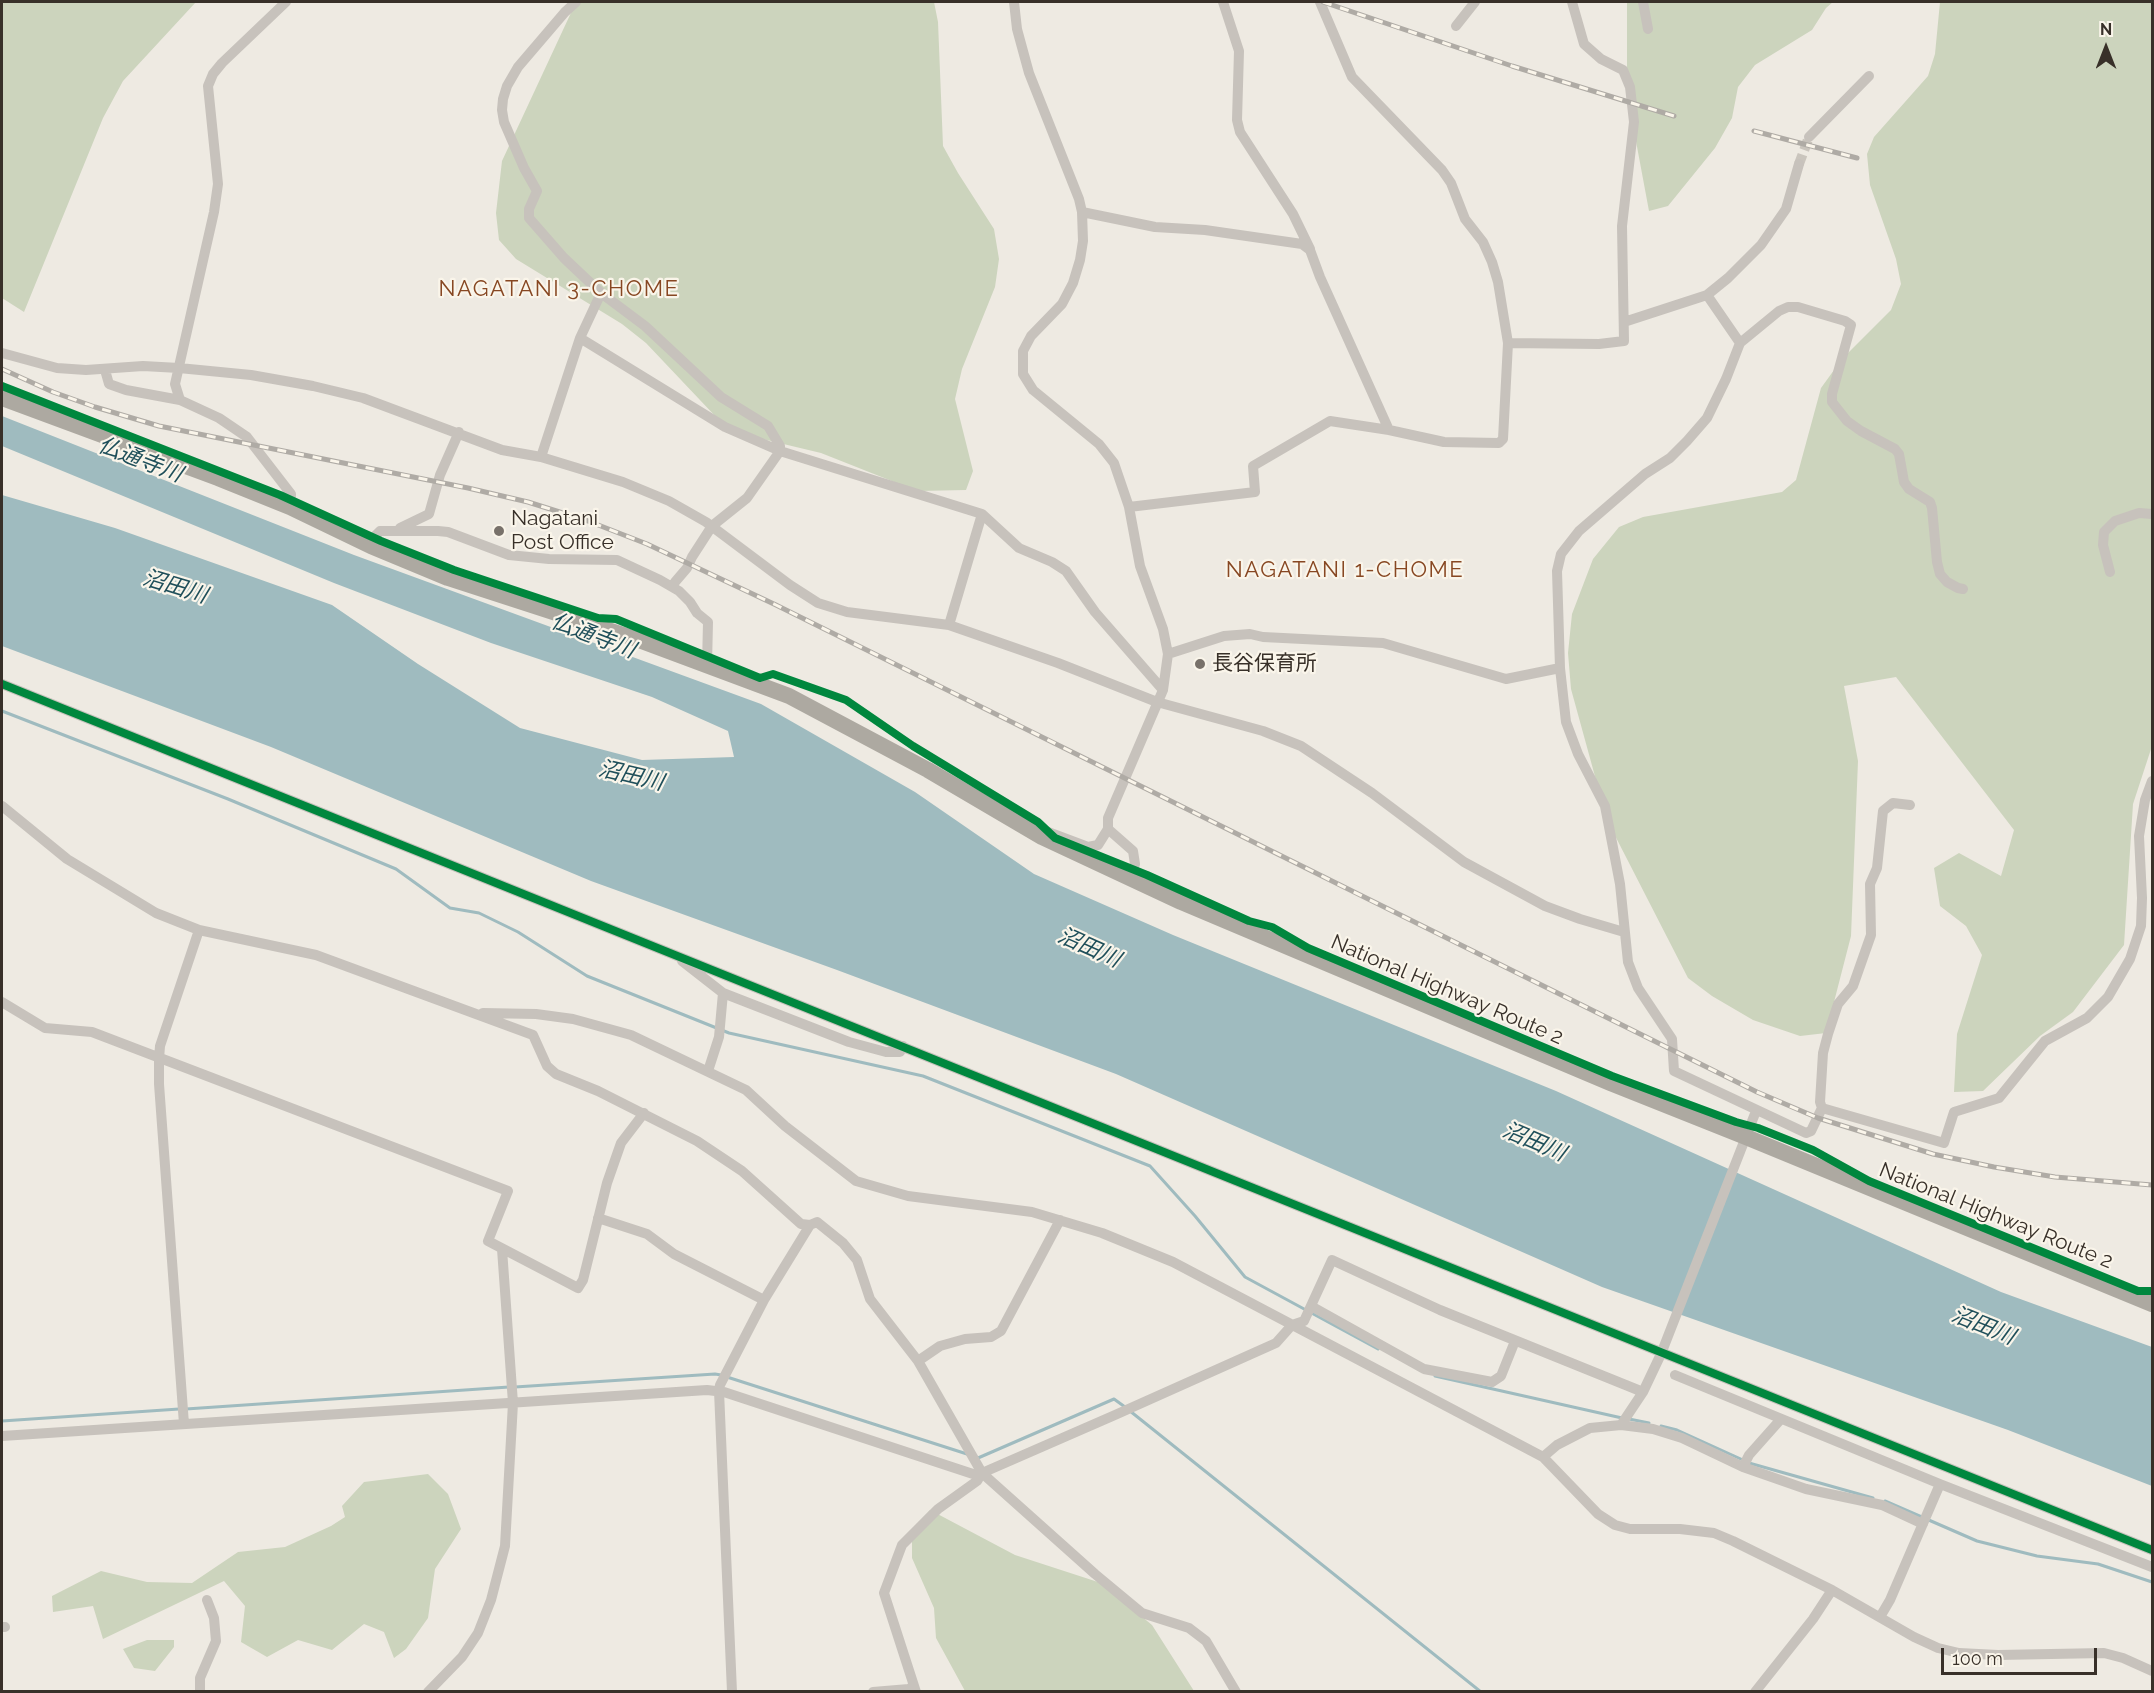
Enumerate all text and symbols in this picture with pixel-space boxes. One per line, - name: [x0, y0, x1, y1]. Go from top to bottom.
- north arrow: [2076, 18, 2136, 78]
- text: N: [2100, 20, 2112, 39]
- district label: NAGATANI 3-CHOME: [439, 276, 679, 302]
- water label: 仏通寺川: [94, 432, 186, 488]
- place label: Nagatani Post Office: [511, 506, 614, 556]
- marker: Nagatani Post Office: [492, 524, 506, 538]
- district label: NAGATANI 1-CHOME: [1226, 557, 1464, 583]
- water label: 沼田川: [140, 565, 210, 609]
- water label: 仏通寺川: [547, 608, 639, 664]
- place label: 長谷保育所: [1212, 651, 1317, 677]
- marker: 長谷保育所: [1193, 657, 1207, 671]
- water label: 沼田川: [596, 756, 666, 796]
- water label: 沼田川: [1053, 923, 1125, 973]
- street label: National Highway Route 2: [1327, 930, 1567, 1050]
- water label: 沼田川: [1498, 1117, 1570, 1167]
- street label: National Highway Route 2: [1875, 1158, 2117, 1274]
- water label: 沼田川: [1947, 1301, 2019, 1351]
- scale bar: [1944, 1636, 2100, 1674]
- text: 100 m: [1952, 1648, 2003, 1669]

